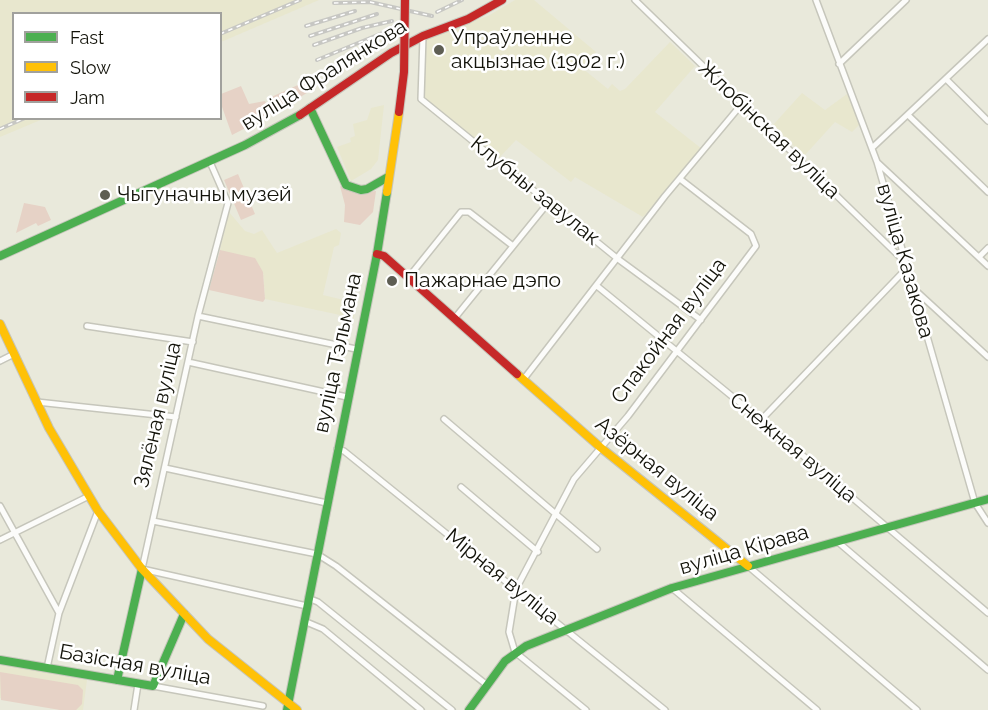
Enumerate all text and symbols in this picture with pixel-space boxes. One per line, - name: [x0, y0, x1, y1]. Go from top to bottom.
- legend: [12, 12, 222, 120]
- street label: вуліца Фралянкова: [237, 14, 411, 136]
- place label: Упраўленне акцызнае (1902 г.): [451, 25, 625, 75]
- text: Fast: [70, 27, 104, 48]
- marker: Упраўленне акцызнае (1902 г.): [432, 43, 446, 57]
- street label: Жлобінская вуліца: [693, 56, 845, 204]
- text: Slow: [70, 57, 111, 78]
- text: Jam: [70, 87, 105, 108]
- street label: Клубны завулак: [465, 131, 605, 251]
- street label: вуліца Казакова: [871, 181, 939, 341]
- place label: Чыгуначны музей: [117, 182, 292, 208]
- marker: Чыгуначны музей: [98, 188, 112, 202]
- street label: Спакойная вуліца: [606, 253, 732, 409]
- place label: Пажарнае дэпо: [404, 268, 561, 294]
- street label: вуліца Тэльмана: [309, 271, 367, 435]
- marker: Пажарнае дэпо: [385, 274, 399, 288]
- street label: Зялёная вуліца: [129, 340, 187, 490]
- street label: Снежная вуліца: [724, 387, 862, 509]
- street label: Азёрная вуліца: [590, 411, 724, 527]
- street label: вуліца Кірава: [677, 520, 811, 580]
- street label: Мірная вуліца: [440, 524, 564, 630]
- street label: Базісная вуліца: [57, 639, 213, 691]

